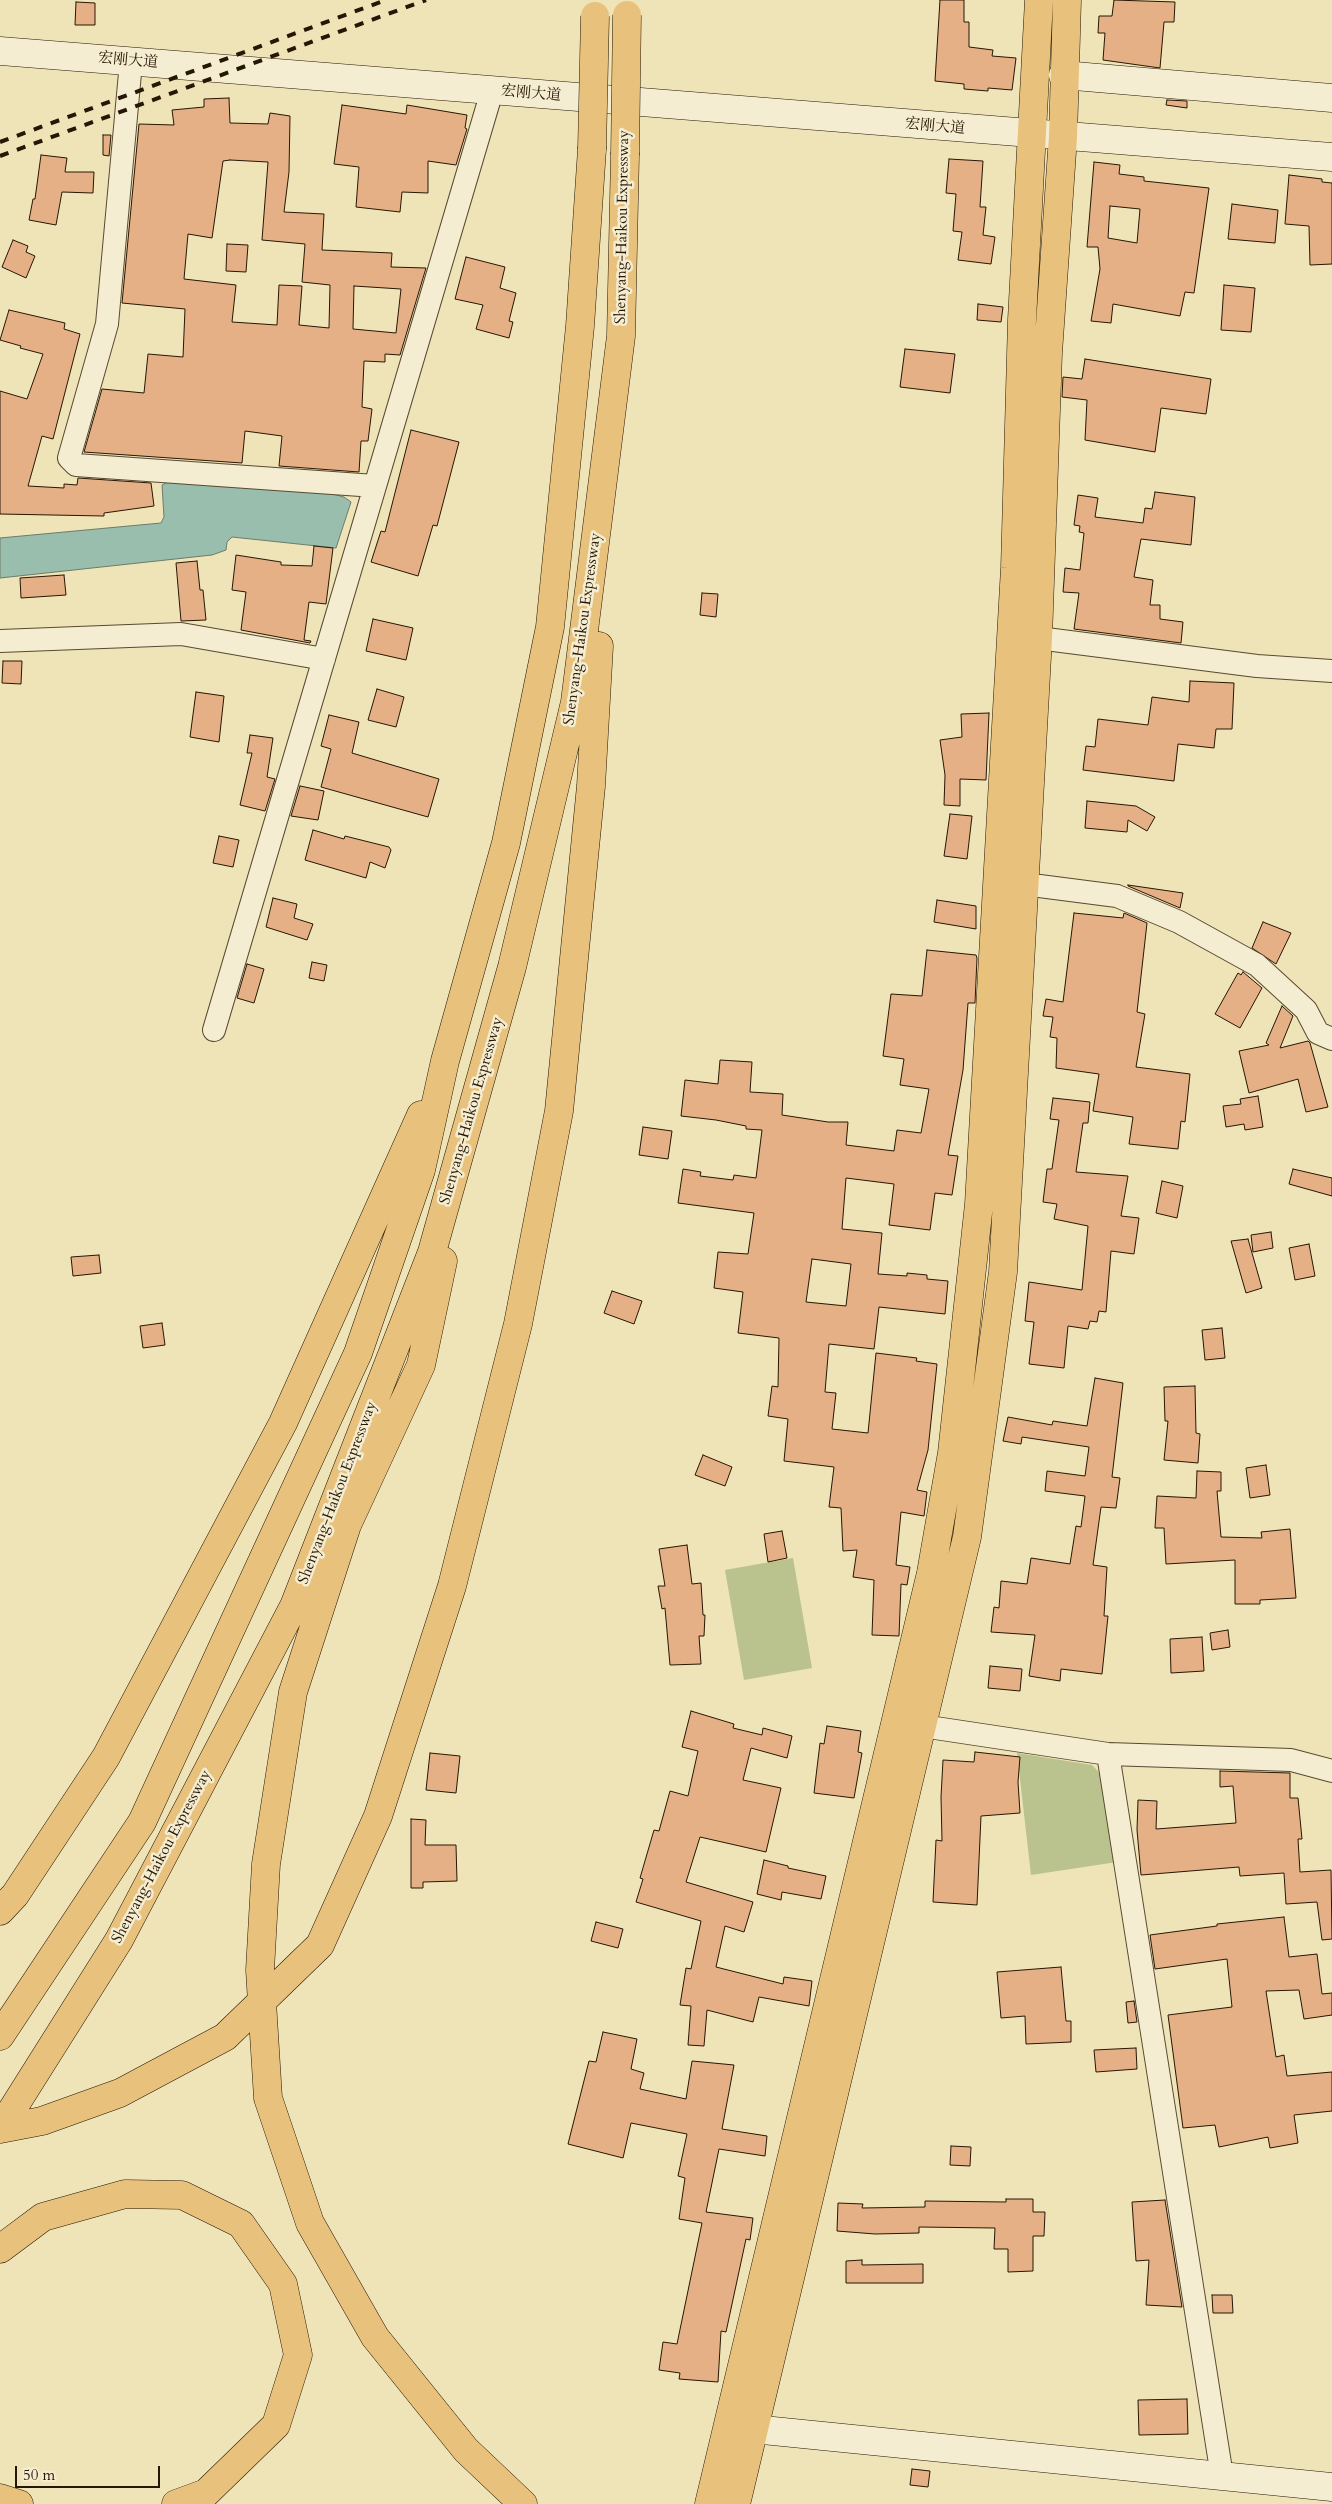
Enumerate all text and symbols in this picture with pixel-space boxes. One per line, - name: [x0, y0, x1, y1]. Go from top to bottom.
- street label: 宏刚大道: [97, 49, 159, 73]
- street label: 宏刚大道: [500, 82, 562, 106]
- street label: 宏刚大道: [904, 115, 966, 139]
- street label: Shenyang-Haikou Expressway: [612, 130, 634, 324]
- street label: Shenyang-Haikou Expressway: [561, 532, 605, 726]
- street label: Shenyang-Haikou Expressway: [437, 1015, 507, 1207]
- street label: Shenyang-Haikou Expressway: [295, 1399, 381, 1587]
- street label: Shenyang-Haikou Expressway: [108, 1767, 216, 1947]
- scale bar: [18, 2456, 162, 2488]
- text: 50 m: [23, 2465, 55, 2485]

